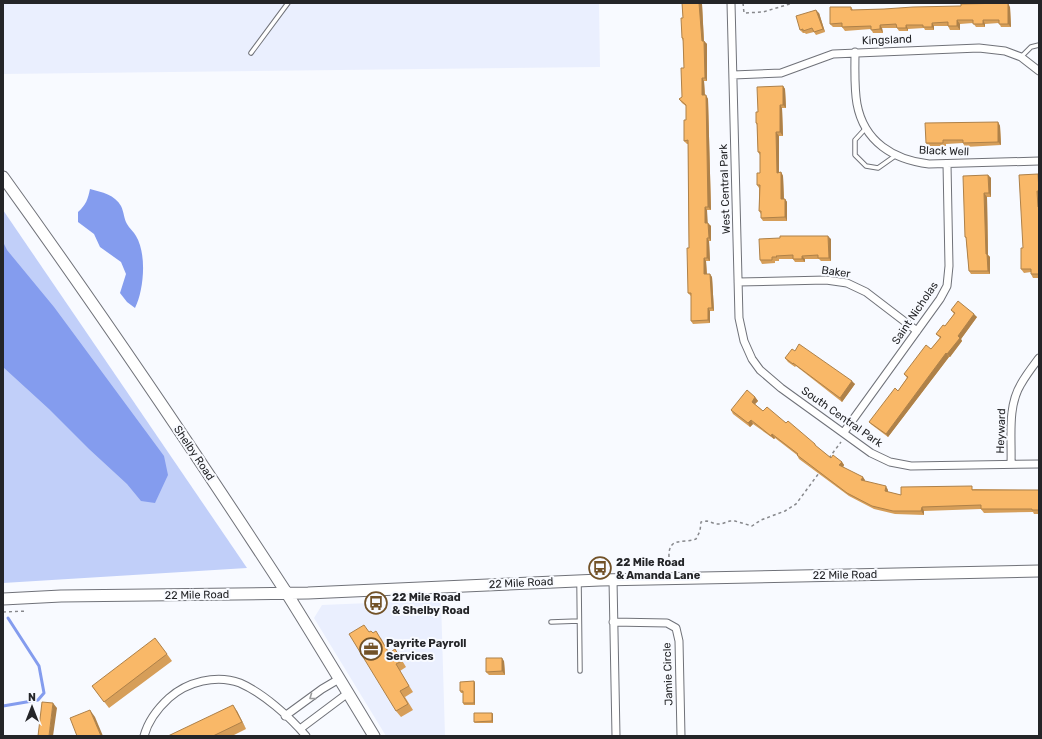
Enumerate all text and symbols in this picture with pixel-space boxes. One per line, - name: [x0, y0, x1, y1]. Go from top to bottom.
- street label: Kingsland: [862, 33, 912, 47]
- street label: West Central Park: [717, 143, 733, 234]
- street label: Black Well: [919, 144, 969, 158]
- street label: Baker: [821, 264, 852, 281]
- street label: Saint Nicholas: [889, 279, 941, 347]
- street label: South Central Park: [799, 384, 885, 450]
- street label: Heyward: [994, 408, 1008, 454]
- street label: Shelby Road: [171, 423, 217, 483]
- bus stop icon: 22 Mile Road & Amanda Lane: [587, 555, 613, 581]
- place label: 22 Mile Road & Amanda Lane: [616, 556, 701, 582]
- street label: 22 Mile Road: [813, 568, 877, 582]
- street label: 22 Mile Road: [488, 575, 554, 591]
- street label: 22 Mile Road: [165, 588, 229, 602]
- bus stop icon: 22 Mile Road & Shelby Road: [363, 590, 389, 616]
- place label: 22 Mile Road & Shelby Road: [392, 591, 470, 617]
- office icon: Payrite Payroll Services: [358, 636, 384, 662]
- place label: Payrite Payroll Services: [386, 637, 466, 663]
- street label: Jamie Circle: [660, 642, 676, 706]
- north arrow: [12, 687, 52, 727]
- text: N: [28, 691, 36, 704]
- one-way arrow: [309, 692, 316, 699]

